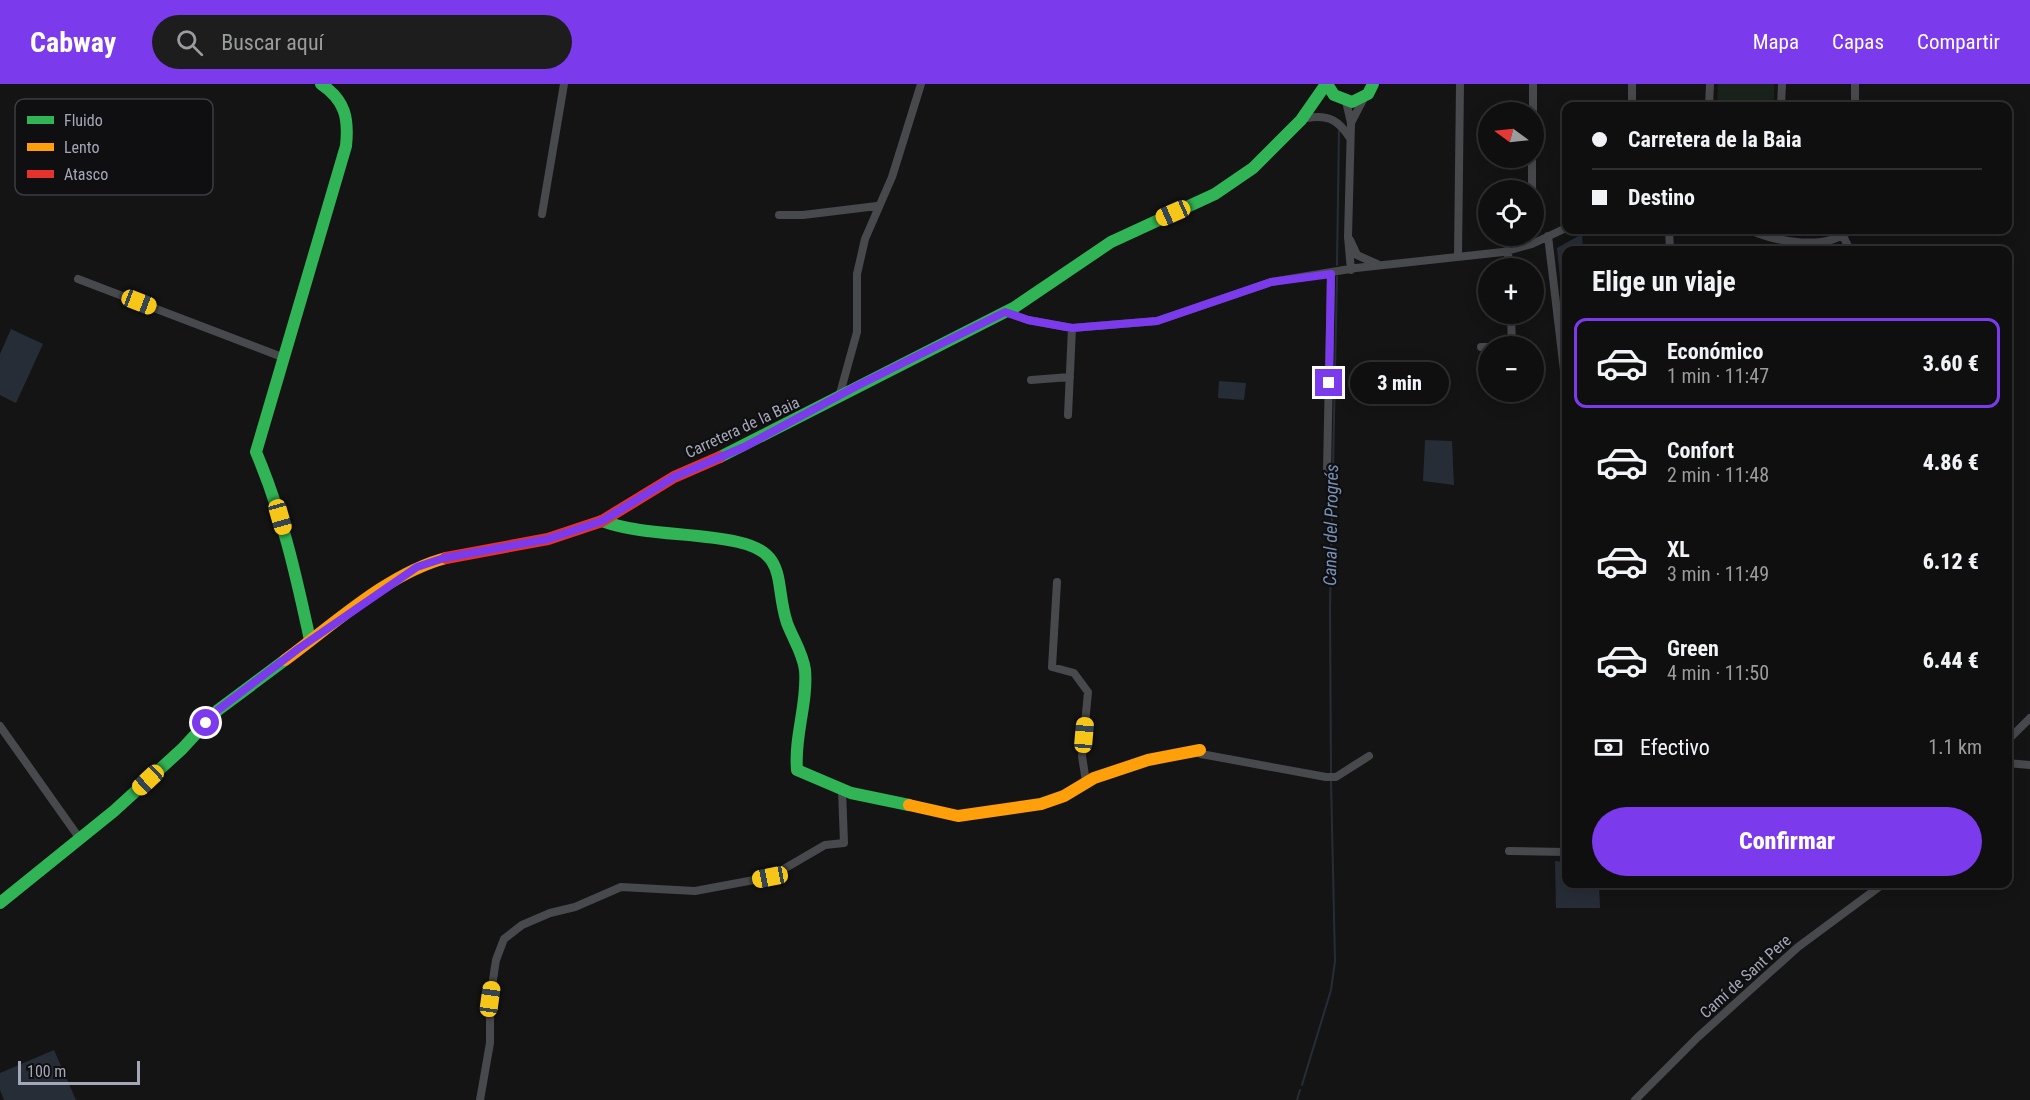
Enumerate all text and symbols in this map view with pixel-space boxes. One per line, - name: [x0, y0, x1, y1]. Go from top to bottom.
- search box: [152, 15, 572, 69]
- text: Cabway: [30, 26, 116, 59]
- icon: search: [173, 26, 206, 59]
- text: Buscar aquí: [221, 30, 324, 55]
- text: Mapa: [1753, 30, 1799, 54]
- text: Capas: [1832, 30, 1884, 54]
- text: Compartir: [1917, 30, 2000, 54]
- legend: [15, 99, 213, 195]
- north arrow: [1478, 102, 1544, 168]
- map controls: [1478, 102, 1544, 402]
- text: Fluido: [64, 111, 103, 130]
- text: Carretera de la Baia: [1628, 127, 1802, 152]
- text: Lento: [64, 138, 99, 157]
- text: Atasco: [64, 165, 108, 184]
- button: locate: [1478, 180, 1544, 246]
- text: Destino: [1628, 185, 1695, 210]
- car: [1153, 197, 1193, 229]
- button: +: [1478, 258, 1544, 324]
- text: Elige un viaje: [1592, 266, 1736, 298]
- car: [119, 287, 159, 317]
- button: −: [1478, 336, 1544, 402]
- icon: car: [1595, 336, 1649, 390]
- text: Económico: [1667, 339, 1763, 364]
- text: 3.60 €: [1923, 351, 1979, 376]
- callout: 3 min: [1350, 362, 1449, 404]
- text: 1 min · 11:47: [1667, 364, 1769, 388]
- route end: [1315, 369, 1342, 396]
- text: 3 min: [1377, 371, 1422, 395]
- street label: Carretera de la Baia: [682, 393, 802, 462]
- icon: car: [1595, 435, 1649, 489]
- text: Confort: [1667, 438, 1734, 463]
- text: 4.86 €: [1923, 450, 1979, 475]
- text: 2 min · 11:48: [1667, 463, 1769, 487]
- water label: Canal del Progrés: [1319, 464, 1342, 586]
- car: [266, 497, 294, 537]
- icon: car: [1595, 534, 1649, 588]
- text: XL: [1667, 537, 1690, 562]
- text: 6.12 €: [1923, 549, 1979, 574]
- text: 3 min · 11:49: [1667, 562, 1769, 586]
- icon: car: [1595, 633, 1649, 687]
- text: Green: [1667, 636, 1719, 661]
- text: 6.44 €: [1923, 648, 1979, 673]
- text: 4 min · 11:50: [1667, 661, 1769, 685]
- route start: [192, 709, 219, 736]
- car: [1073, 716, 1095, 754]
- icon: cash: [1592, 731, 1625, 764]
- text: Efectivo: [1640, 735, 1710, 760]
- text: 1.1 km: [1928, 735, 1982, 759]
- car: [129, 761, 167, 799]
- button: Confirmar: [1592, 807, 1982, 876]
- car: [751, 865, 789, 889]
- street label: Camí de Sant Pere: [1696, 931, 1795, 1022]
- car: [479, 980, 501, 1018]
- scale bar: [18, 1058, 140, 1086]
- text: 100 m: [27, 1062, 66, 1081]

